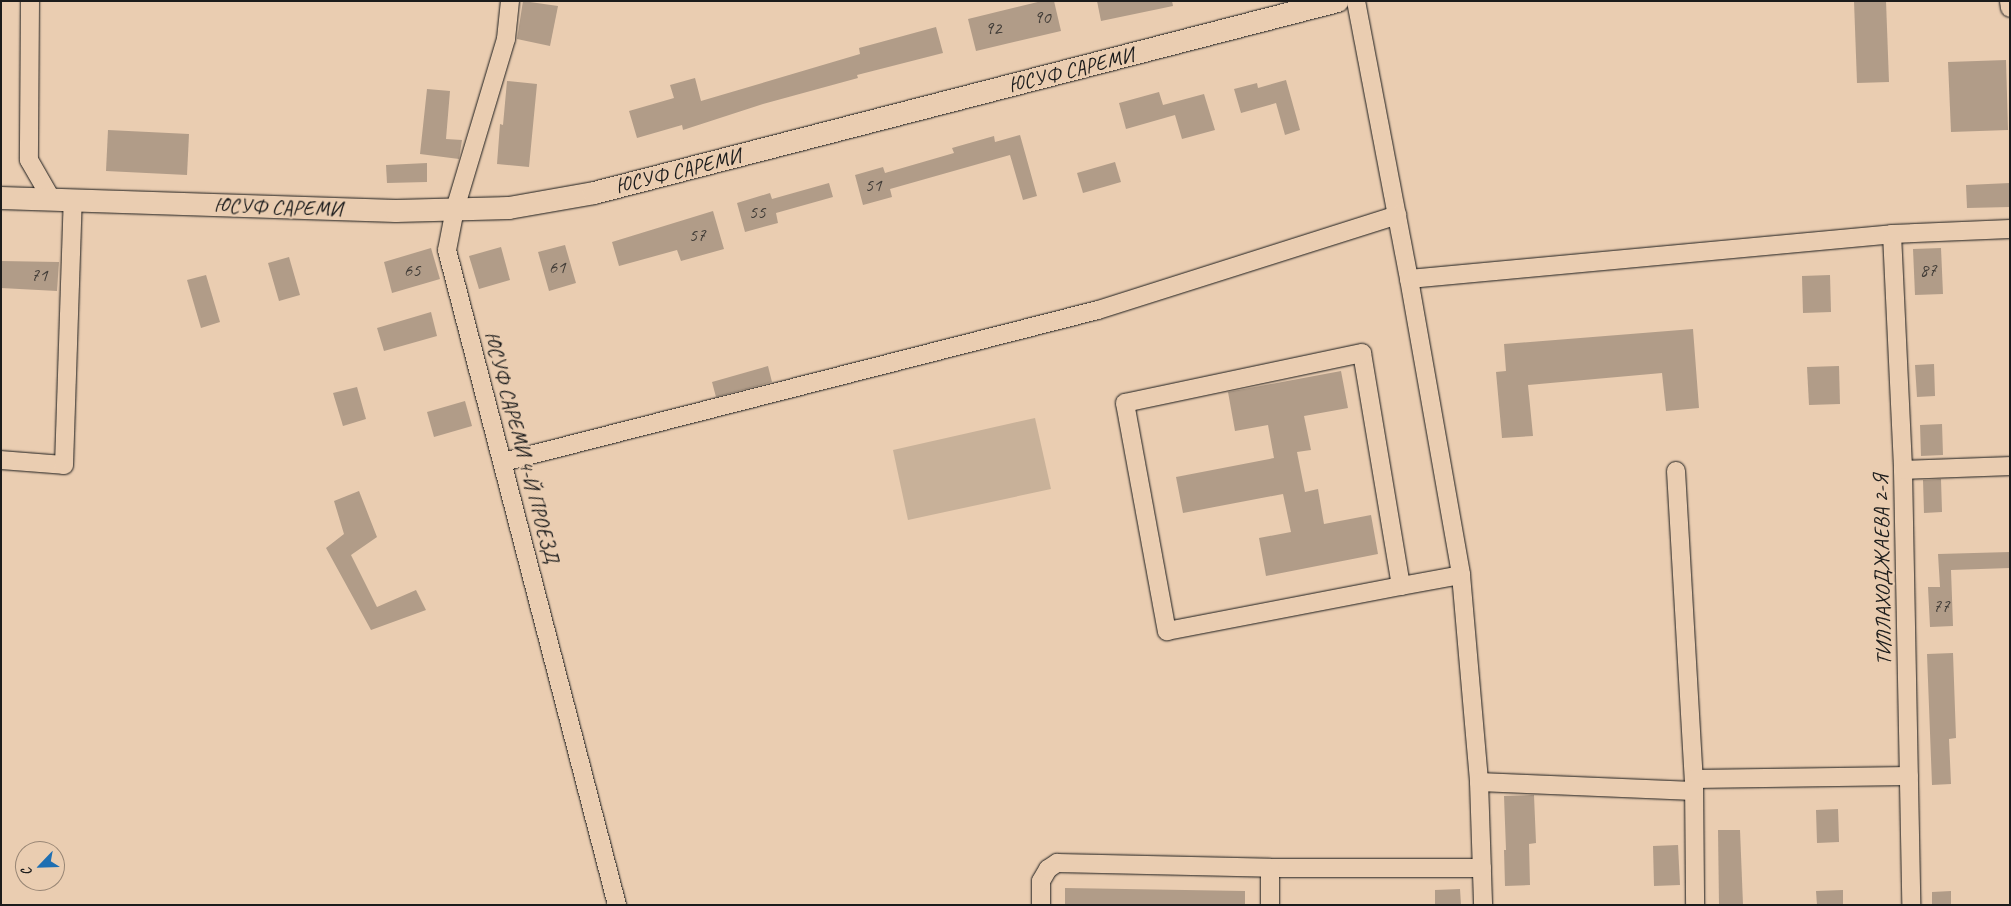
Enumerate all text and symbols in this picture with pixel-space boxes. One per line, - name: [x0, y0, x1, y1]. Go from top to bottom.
- house number: 90: [1033, 7, 1051, 29]
- house number: 92: [984, 18, 1002, 40]
- street label: ЮСУФ САРЕМИ: [1006, 42, 1136, 98]
- street label: ЮСУФ САРЕМИ: [613, 143, 743, 199]
- house number: 51: [864, 175, 882, 197]
- street label: ЮСУФ САРЕМИ: [214, 192, 342, 222]
- house number: 55: [748, 202, 766, 224]
- house number: 57: [688, 225, 706, 247]
- house number: 61: [548, 257, 566, 279]
- house number: 65: [403, 260, 421, 282]
- house number: 87: [1919, 260, 1937, 282]
- house number: 71: [30, 265, 48, 287]
- street label: ЮСУФ САРЕМИ 4-Й ПРОЕЗД: [479, 329, 565, 565]
- street label: ТИЛЛАХОДЖАЕВА 2-Я: [1868, 474, 1896, 666]
- house number: 77: [1932, 596, 1950, 618]
- north arrow: [15, 841, 65, 891]
- text: С: [18, 865, 36, 878]

